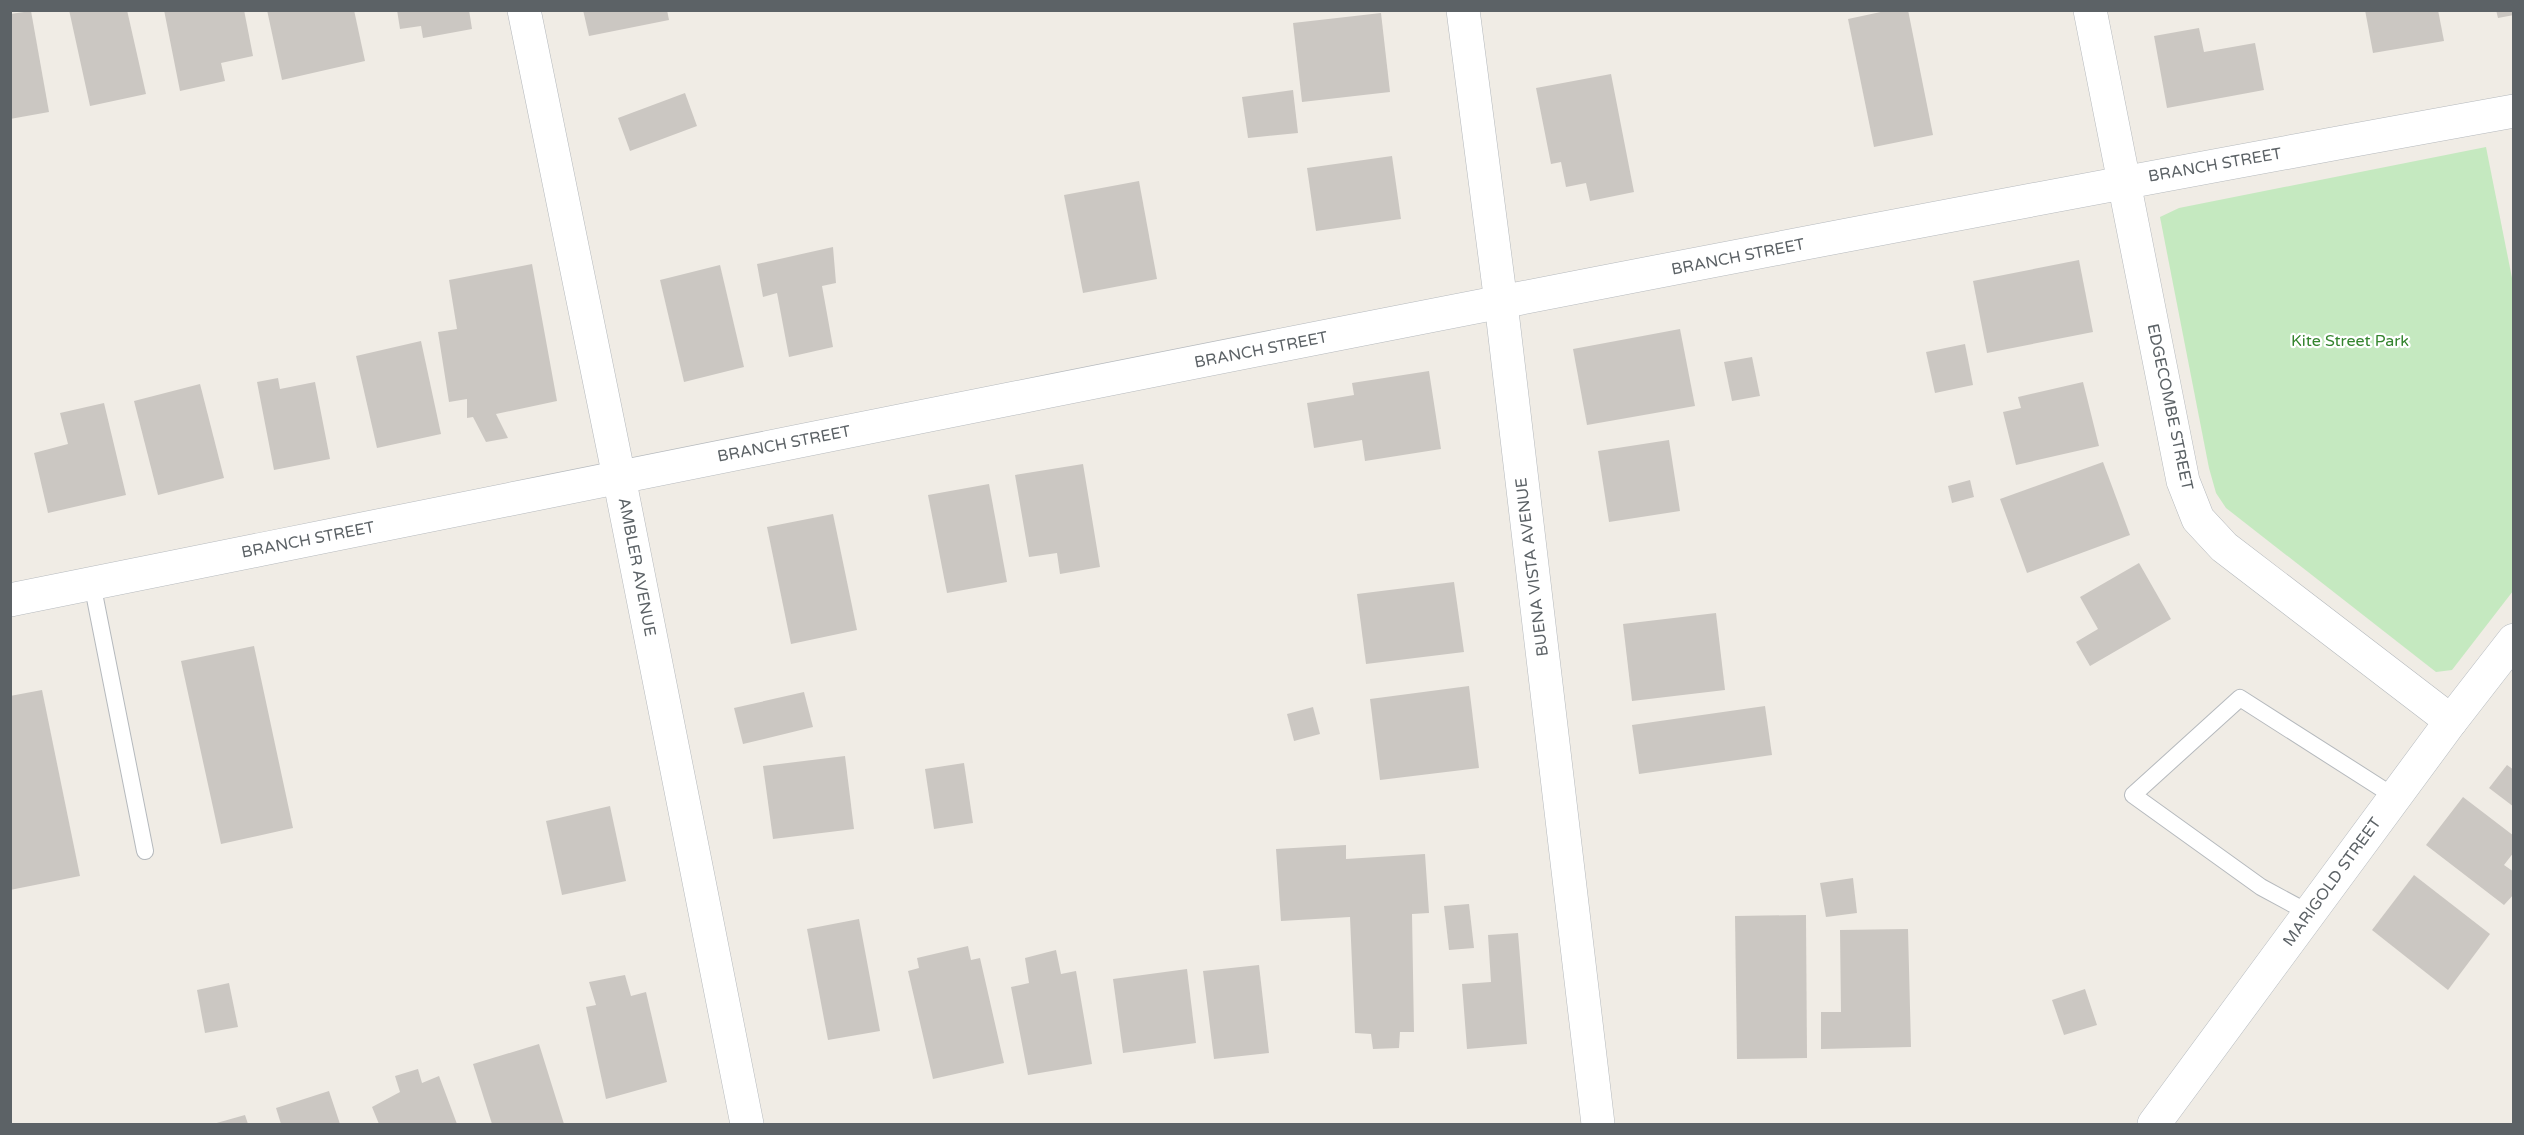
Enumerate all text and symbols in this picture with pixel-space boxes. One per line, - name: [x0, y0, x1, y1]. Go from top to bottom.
- street label: BRANCH STREET: [2147, 143, 2284, 187]
- street label: BRANCH STREET: [1670, 234, 1807, 280]
- street label: EDGECOMBE STREET: [2143, 322, 2197, 492]
- street label: BRANCH STREET: [1193, 327, 1330, 373]
- park label: Kite Street Park: [2291, 331, 2409, 351]
- street label: BRANCH STREET: [716, 421, 853, 467]
- street label: BUENA VISTA AVENUE: [1511, 477, 1553, 657]
- street label: AMBLER AVENUE: [614, 496, 660, 638]
- street label: BRANCH STREET: [240, 517, 377, 563]
- street label: MARIGOLD STREET: [2279, 813, 2386, 950]

